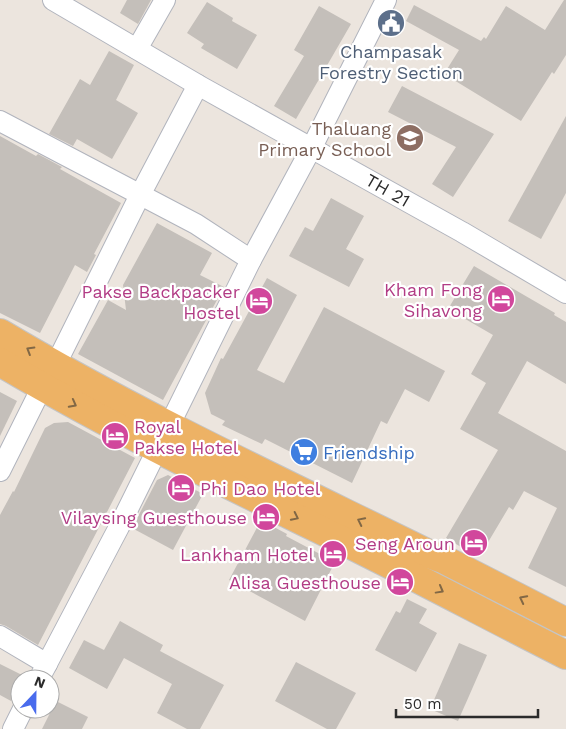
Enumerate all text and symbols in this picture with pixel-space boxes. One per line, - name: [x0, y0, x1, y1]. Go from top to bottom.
- public building icon: Champasak Forestry Section: [376, 8, 406, 38]
- place label: Champasak Forestry Section: [319, 41, 463, 83]
- place label: Thaluang Primary School: [258, 118, 391, 160]
- school or university icon: Thaluang Primary School: [395, 123, 425, 153]
- street label: TH 21: [362, 169, 414, 211]
- place label: Kham Fong Sihavong: [384, 279, 482, 321]
- place label: Pakse Backpacker Hostel: [81, 281, 240, 323]
- hotel icon: Kham Fong Sihavong: [486, 284, 516, 314]
- hotel icon: Pakse Backpacker Hostel: [244, 286, 274, 316]
- one-way arrow: [26, 347, 35, 357]
- one-way arrow: [68, 397, 77, 407]
- place label: Royal Pakse Hotel: [134, 416, 239, 458]
- hotel icon: Royal Pakse Hotel: [100, 421, 130, 451]
- supermarket icon: Friendship: [289, 437, 319, 467]
- place label: Friendship: [323, 442, 415, 463]
- hotel icon: Phi Dao Hotel: [166, 473, 196, 503]
- place label: Phi Dao Hotel: [200, 478, 321, 499]
- hotel icon: Vilaysing Guesthouse: [251, 502, 281, 532]
- place label: Vilaysing Guesthouse: [61, 507, 247, 528]
- one-way arrow: [290, 511, 299, 521]
- one-way arrow: [357, 516, 366, 527]
- hotel icon: Seng Aroun: [459, 528, 489, 558]
- place label: Seng Aroun: [355, 533, 455, 554]
- hotel icon: Lankham Hotel: [318, 539, 348, 569]
- place label: Lankham Hotel: [180, 544, 314, 565]
- hotel icon: Alisa Guesthouse: [385, 567, 415, 597]
- place label: Alisa Guesthouse: [229, 572, 381, 593]
- one-way arrow: [435, 584, 444, 594]
- one-way arrow: [519, 595, 528, 605]
- north arrow: [10, 669, 60, 719]
- text: N: [32, 673, 48, 691]
- scale bar: [396, 686, 538, 718]
- text: 50 m: [404, 695, 441, 713]

